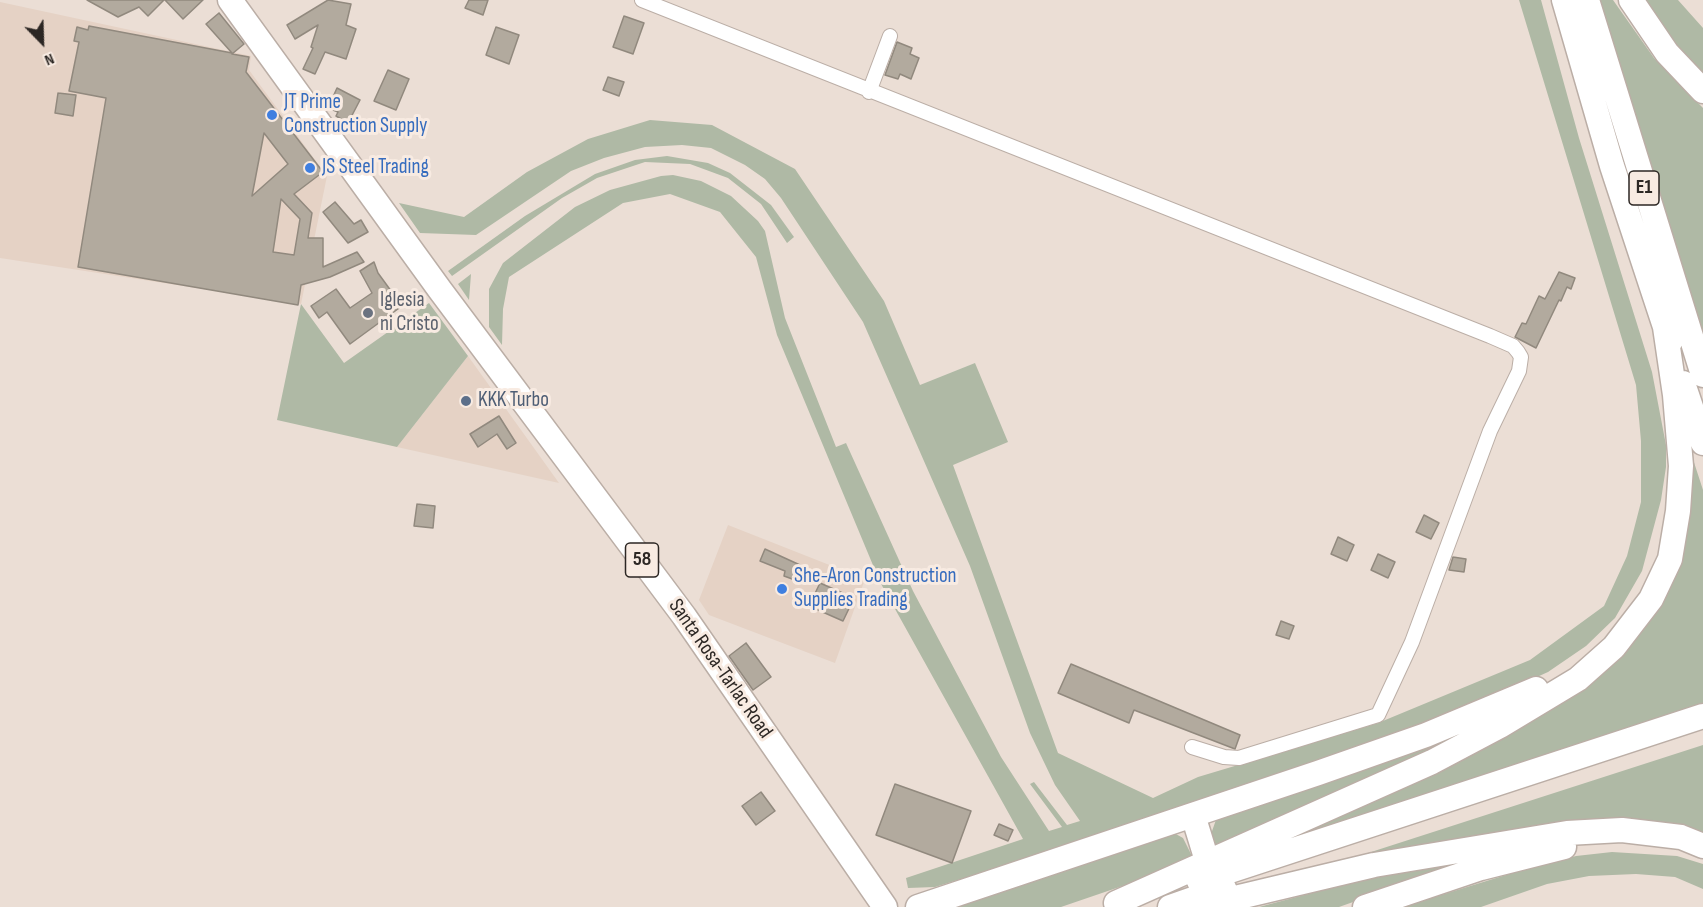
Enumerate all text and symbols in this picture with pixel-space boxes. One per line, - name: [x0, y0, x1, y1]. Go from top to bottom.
- north arrow: [12, 12, 72, 72]
- text: N: [42, 49, 57, 69]
- place label: JT Prime Construction Supply: [284, 90, 427, 140]
- marker: JT Prime Construction Supply: [265, 108, 279, 122]
- place label: JS Steel Trading: [322, 155, 429, 181]
- marker: JS Steel Trading: [303, 161, 317, 175]
- road number: E1: [1629, 171, 1659, 205]
- place label: Iglesia ni Cristo: [380, 288, 439, 338]
- marker: Iglesia ni Cristo: [361, 306, 375, 320]
- place label: KKK Turbo: [478, 388, 549, 414]
- marker: KKK Turbo: [459, 394, 473, 408]
- road number: 58: [626, 543, 658, 577]
- place label: She-Aron Construction Supplies Trading: [794, 564, 957, 614]
- marker: She-Aron Construction Supplies Trading: [775, 582, 789, 596]
- street label: Santa Rosa-Tarlac Road: [663, 594, 777, 744]

